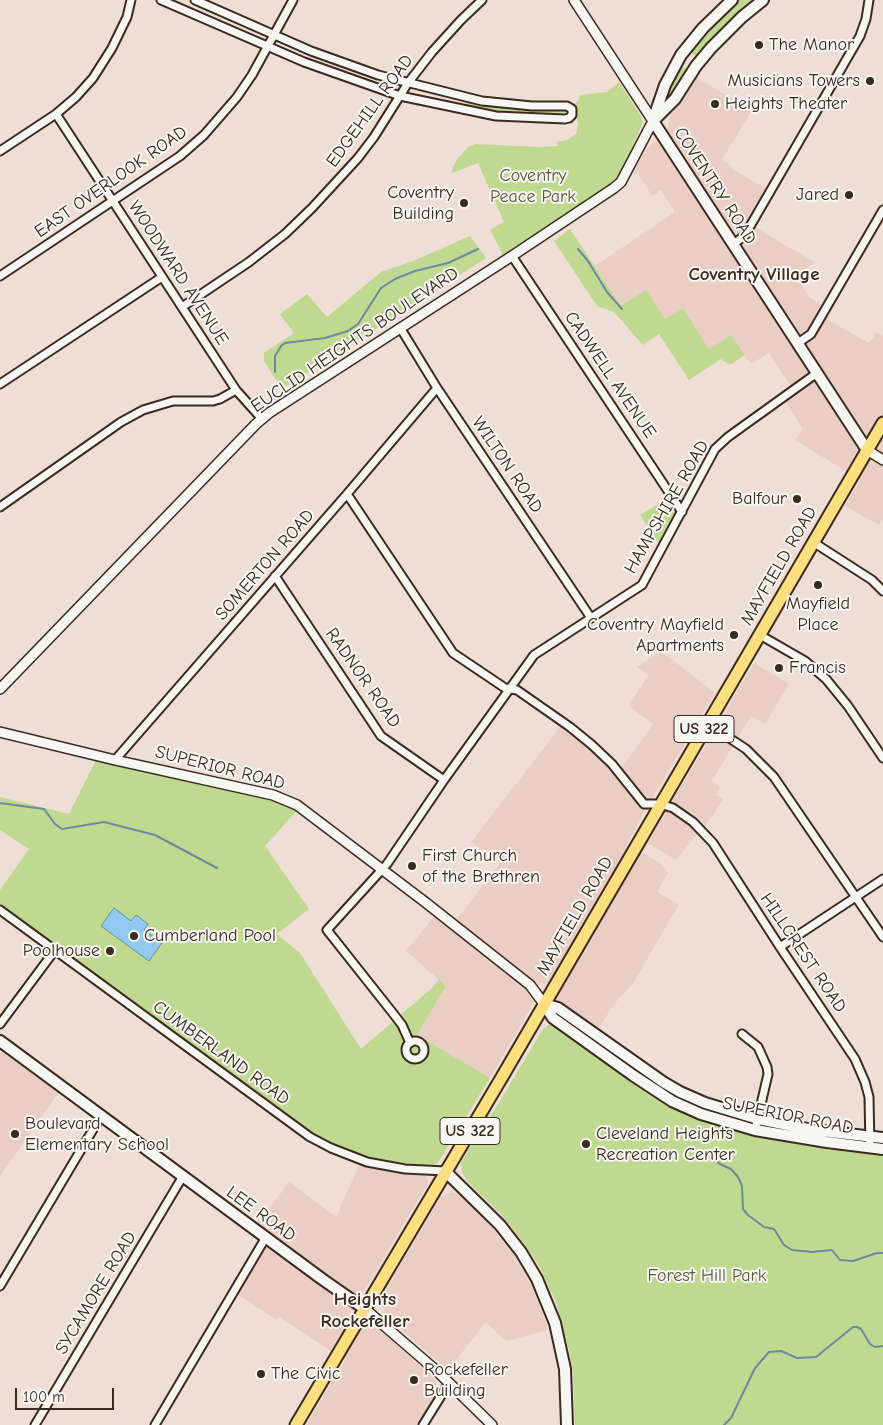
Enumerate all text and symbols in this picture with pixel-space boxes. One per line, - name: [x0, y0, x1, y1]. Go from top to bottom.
- place label: The Manor: [769, 34, 854, 56]
- marker: The Manor: [753, 39, 765, 51]
- street label: EDGEHILL ROAD: [322, 50, 418, 172]
- place label: Musicians Towers: [727, 70, 860, 92]
- marker: Musicians Towers: [864, 75, 876, 87]
- place label: Heights Theater: [725, 93, 847, 115]
- marker: Heights Theater: [709, 98, 721, 110]
- street label: EAST OVERLOOK ROAD: [31, 121, 191, 243]
- street label: COVENTRY ROAD: [669, 123, 761, 249]
- park label: Coventry Peace Park: [490, 165, 576, 208]
- place label: Coventry Building: [387, 182, 454, 224]
- place label: Jared: [796, 184, 839, 206]
- marker: Jared: [843, 189, 855, 201]
- street label: WOODWARD AVENUE: [123, 197, 233, 349]
- marker: Coventry Building: [458, 197, 470, 209]
- street label: EUCLID HEIGHTS BOULEVARD: [247, 262, 463, 418]
- district label: Coventry Village: [688, 264, 820, 286]
- street label: CADWELL AVENUE: [560, 308, 660, 442]
- street label: WILTON ROAD: [467, 413, 547, 517]
- street label: HAMPSHIRE ROAD: [620, 437, 714, 577]
- place label: Balfour: [732, 488, 787, 510]
- marker: Balfour: [791, 493, 803, 505]
- street label: MAYFIELD ROAD: [736, 503, 822, 629]
- street label: SOMERTON ROAD: [211, 505, 319, 625]
- marker: Mayfield Place: [812, 579, 824, 591]
- place label: Mayfield Place: [786, 593, 850, 636]
- place label: Coventry Mayfield Apartments: [587, 614, 724, 656]
- street label: RADNOR ROAD: [321, 624, 405, 732]
- marker: Coventry Mayfield Apartments: [728, 629, 740, 641]
- place label: Francis: [789, 657, 846, 679]
- marker: Francis: [773, 662, 785, 674]
- road number: US 322: [674, 716, 734, 742]
- street label: SUPERIOR ROAD: [153, 741, 287, 795]
- place label: First Church of the Brethren: [422, 845, 540, 888]
- street label: MAYFIELD ROAD: [532, 853, 618, 979]
- marker: First Church of the Brethren: [406, 860, 418, 872]
- street label: HILLCREST ROAD: [755, 889, 851, 1017]
- place label: Cumberland Pool: [144, 925, 276, 947]
- marker: Cumberland Pool: [128, 930, 140, 942]
- place label: Poolhouse: [23, 940, 100, 962]
- marker: Poolhouse: [104, 945, 116, 957]
- street label: CUMBERLAND ROAD: [148, 996, 294, 1110]
- street label: SUPERIOR ROAD: [721, 1093, 855, 1139]
- place label: Boulevard Elementary School: [25, 1113, 169, 1156]
- road number: US 322: [440, 1118, 500, 1144]
- place label: Cleveland Heights Recreation Center: [596, 1123, 735, 1166]
- marker: Boulevard Elementary School: [9, 1128, 21, 1140]
- marker: Cleveland Heights Recreation Center: [580, 1138, 592, 1150]
- street label: LEE ROAD: [222, 1182, 300, 1246]
- street label: SYCAMORE ROAD: [51, 1228, 141, 1358]
- park label: Forest Hill Park: [648, 1265, 766, 1287]
- district label: Heights Rockefeller: [320, 1289, 410, 1333]
- place label: Rockefeller Building: [424, 1359, 508, 1402]
- place label: The Civic: [271, 1363, 340, 1385]
- marker: The Civic: [255, 1368, 267, 1380]
- marker: Rockefeller Building: [408, 1374, 420, 1386]
- scale bar: [18, 1378, 116, 1410]
- text: 100 m: [23, 1388, 65, 1406]

